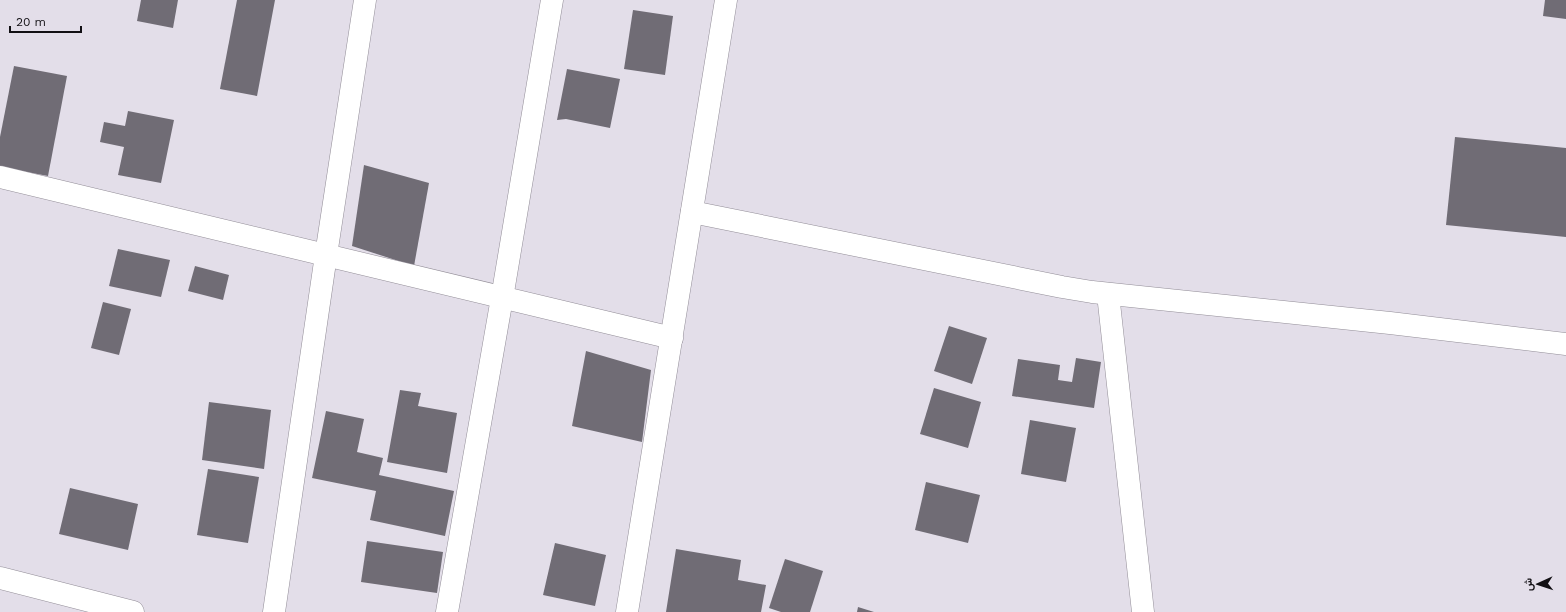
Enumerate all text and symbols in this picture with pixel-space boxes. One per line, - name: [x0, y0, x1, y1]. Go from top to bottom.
- scale bar: [10, 8, 81, 34]
- text: 20 m: [16, 15, 46, 29]
- north arrow: [1518, 564, 1558, 604]
- text: ش: [1522, 578, 1535, 591]

